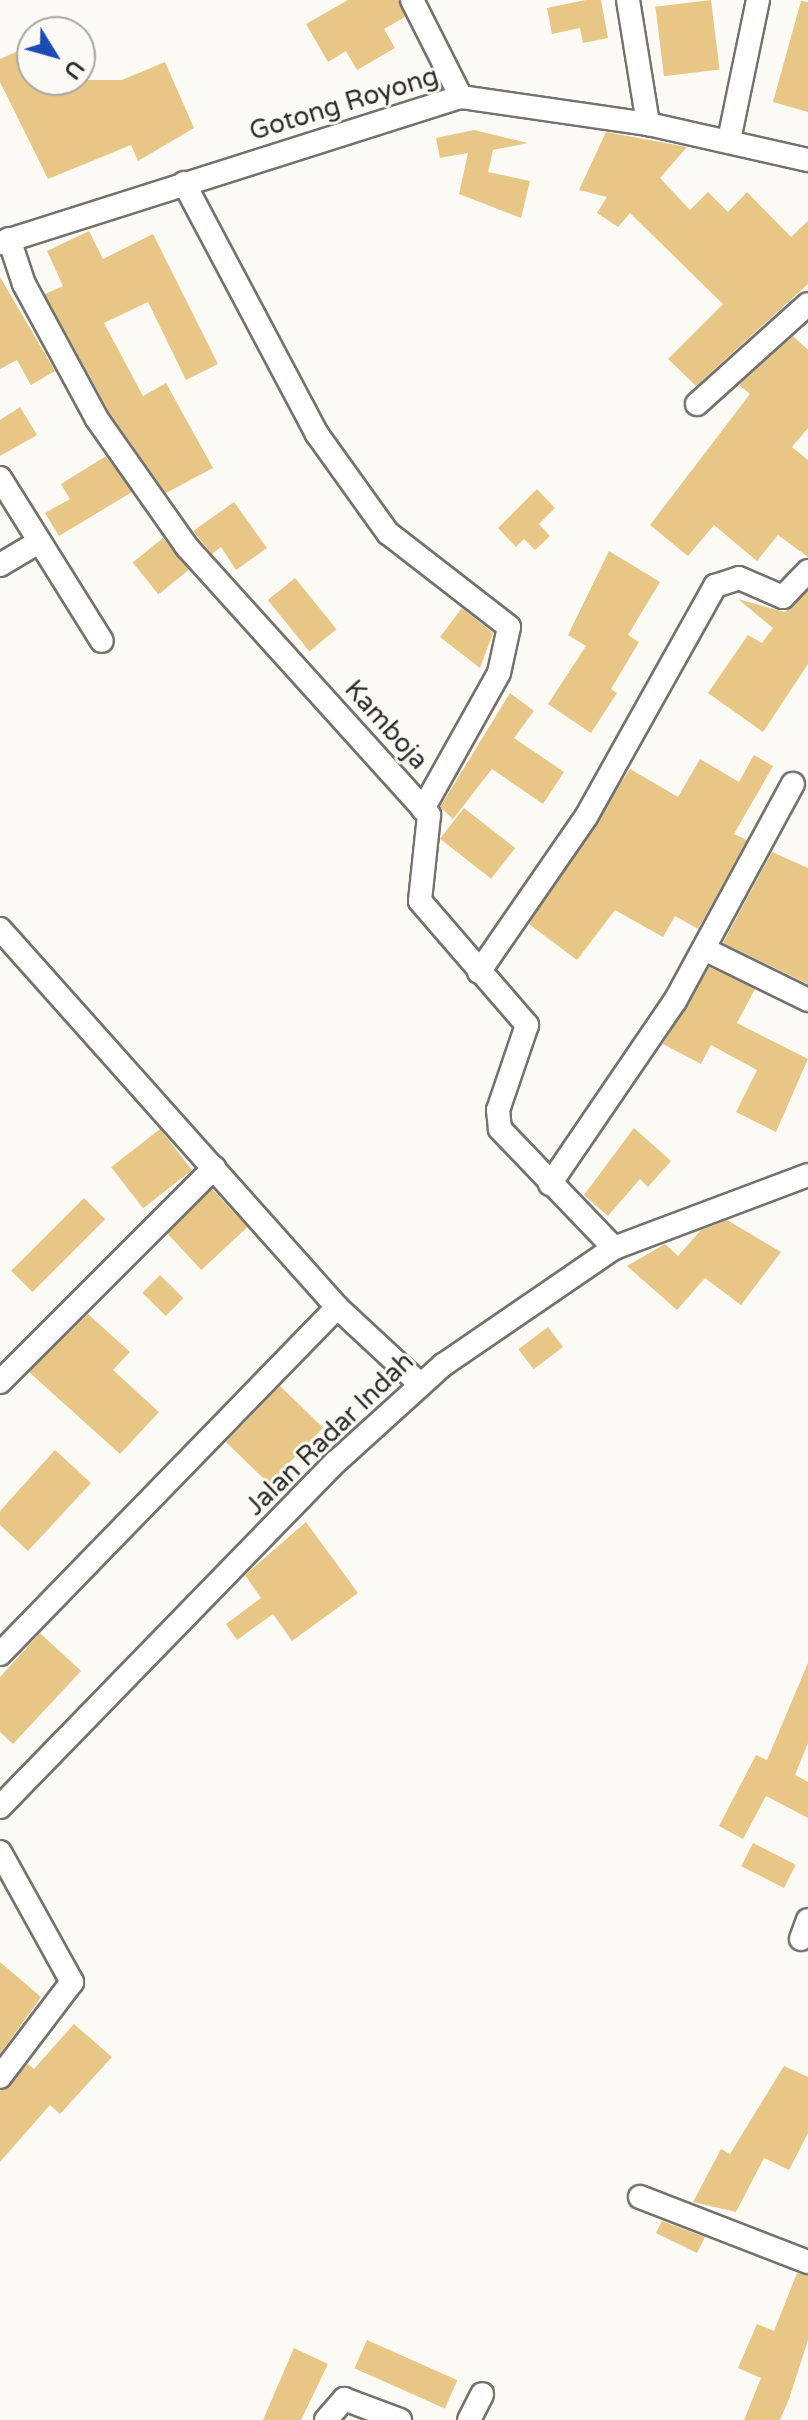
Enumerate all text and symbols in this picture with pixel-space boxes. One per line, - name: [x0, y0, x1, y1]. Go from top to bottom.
- north arrow: [16, 16, 96, 96]
- text: U: [58, 55, 89, 84]
- street label: Gotong Royong: [246, 60, 442, 148]
- street label: Kamboja: [338, 674, 434, 776]
- street label: Jalan Radar Indah: [240, 1346, 420, 1522]

